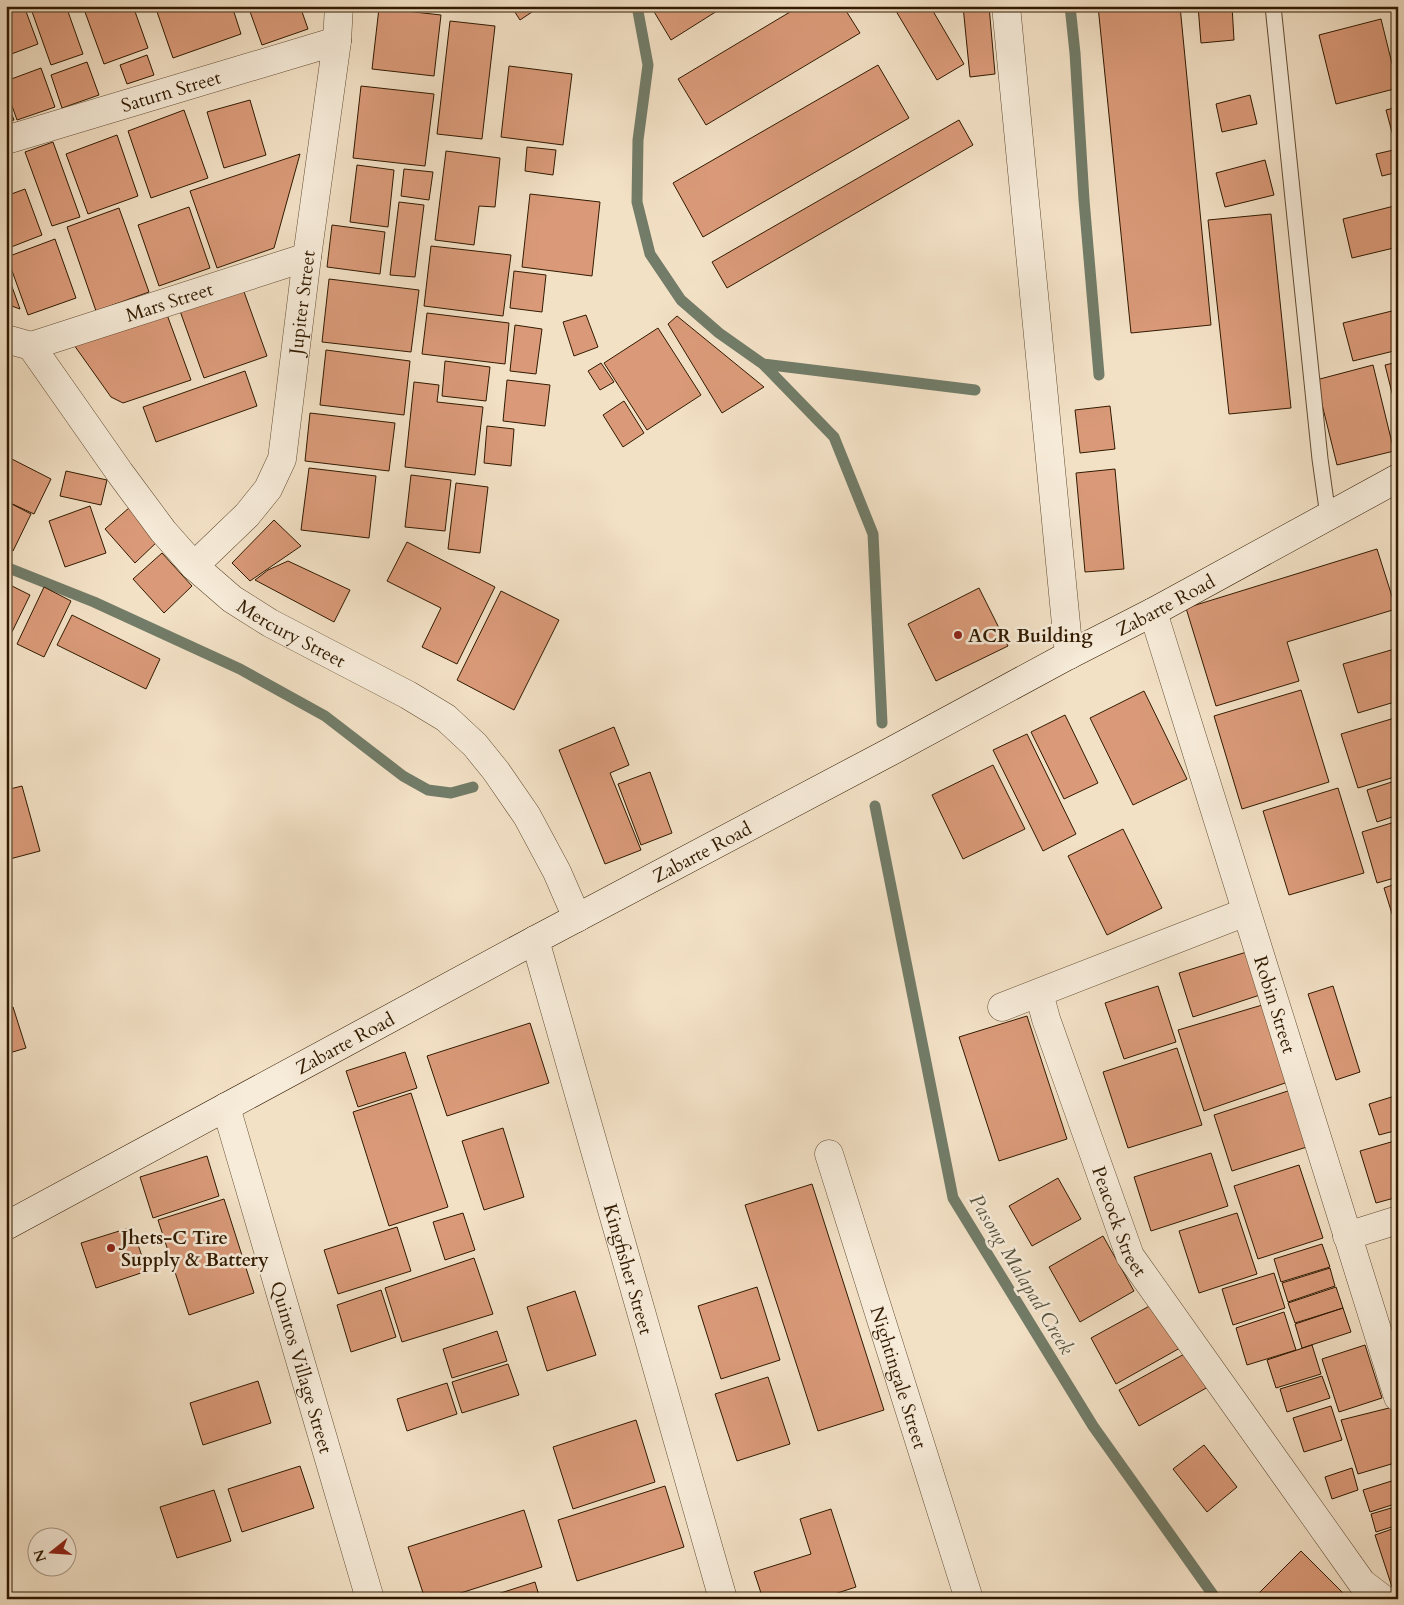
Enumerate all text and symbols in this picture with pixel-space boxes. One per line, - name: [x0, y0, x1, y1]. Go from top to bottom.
- street label: Saturn Street: [118, 64, 224, 119]
- street label: Jupiter Street: [283, 249, 322, 359]
- street label: Mars Street: [122, 276, 216, 329]
- street label: Zabarte Road: [1112, 569, 1220, 643]
- street label: Mercury Street: [232, 593, 350, 674]
- place label: ACR Building: [968, 623, 1093, 649]
- marker: ACR Building: [952, 629, 964, 641]
- street label: Zabarte Road: [648, 816, 756, 889]
- street label: Robin Street: [1247, 953, 1302, 1057]
- street label: Zabarte Road: [291, 1006, 399, 1081]
- street label: Peacock Street: [1085, 1163, 1153, 1282]
- water label: Pasong Malapad Creek: [963, 1189, 1080, 1360]
- street label: Kingfisher Street: [597, 1201, 659, 1338]
- place label: Jhets-C Tire Supply & Battery: [118, 1225, 269, 1273]
- marker: Jhets-C Tire Supply & Battery: [105, 1242, 117, 1254]
- street label: Quintos Village Street: [264, 1278, 339, 1457]
- street label: Nightingale Street: [864, 1303, 933, 1452]
- north arrow: [28, 1528, 78, 1578]
- text: N: [29, 1547, 51, 1564]

